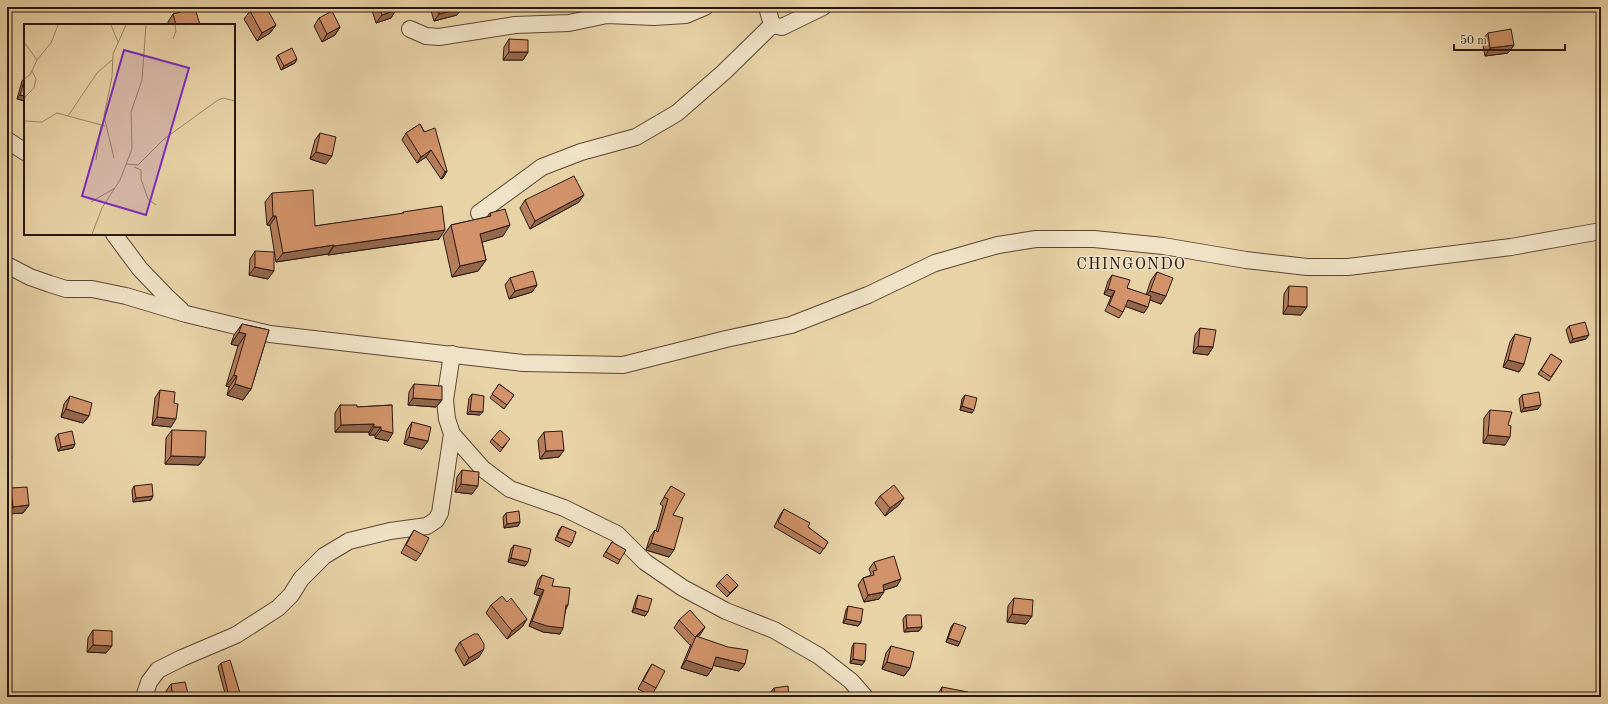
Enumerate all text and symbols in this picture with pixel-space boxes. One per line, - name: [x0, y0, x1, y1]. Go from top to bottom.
- inset map: [24, 24, 235, 235]
- scale bar: [1454, 26, 1565, 52]
- text: 50 m: [1460, 34, 1487, 47]
- district label: CHINGONDO: [1076, 257, 1186, 273]

